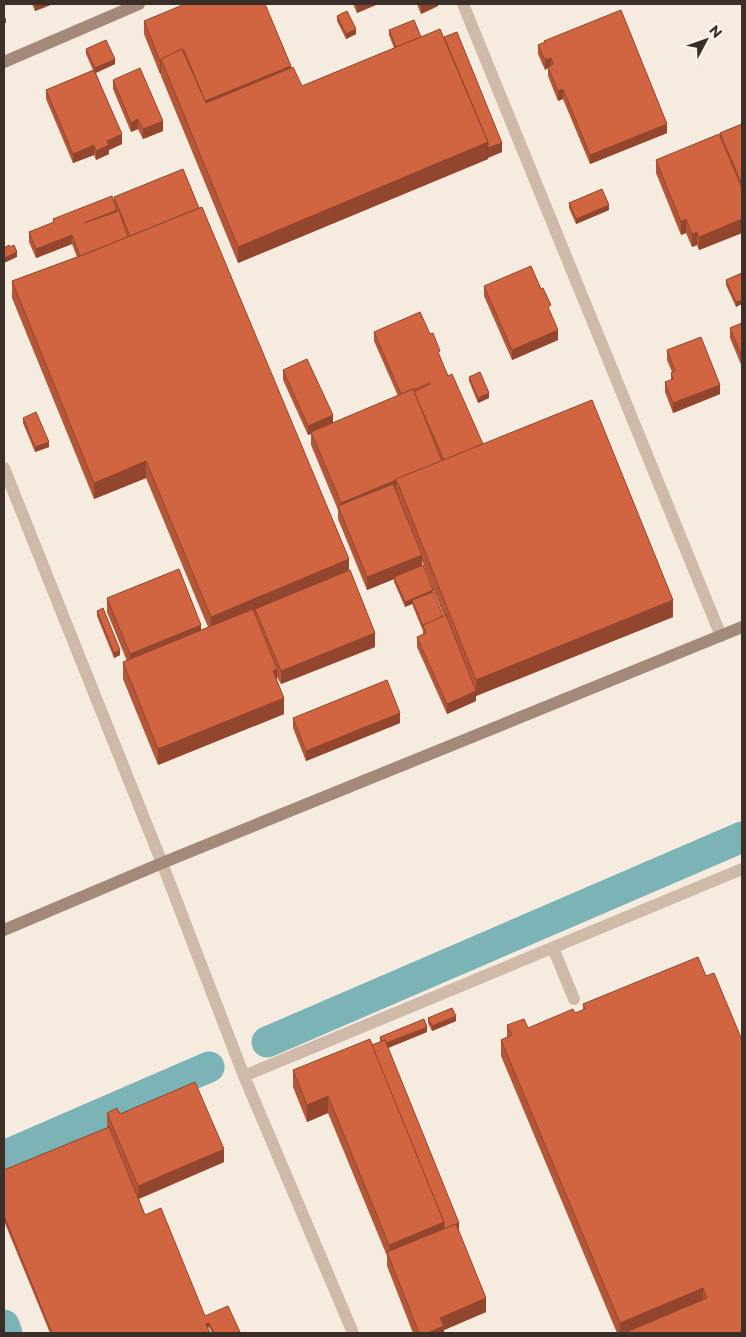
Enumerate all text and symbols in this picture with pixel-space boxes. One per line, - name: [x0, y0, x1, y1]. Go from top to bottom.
- north arrow: [681, 15, 731, 65]
- text: N: [705, 21, 726, 42]

